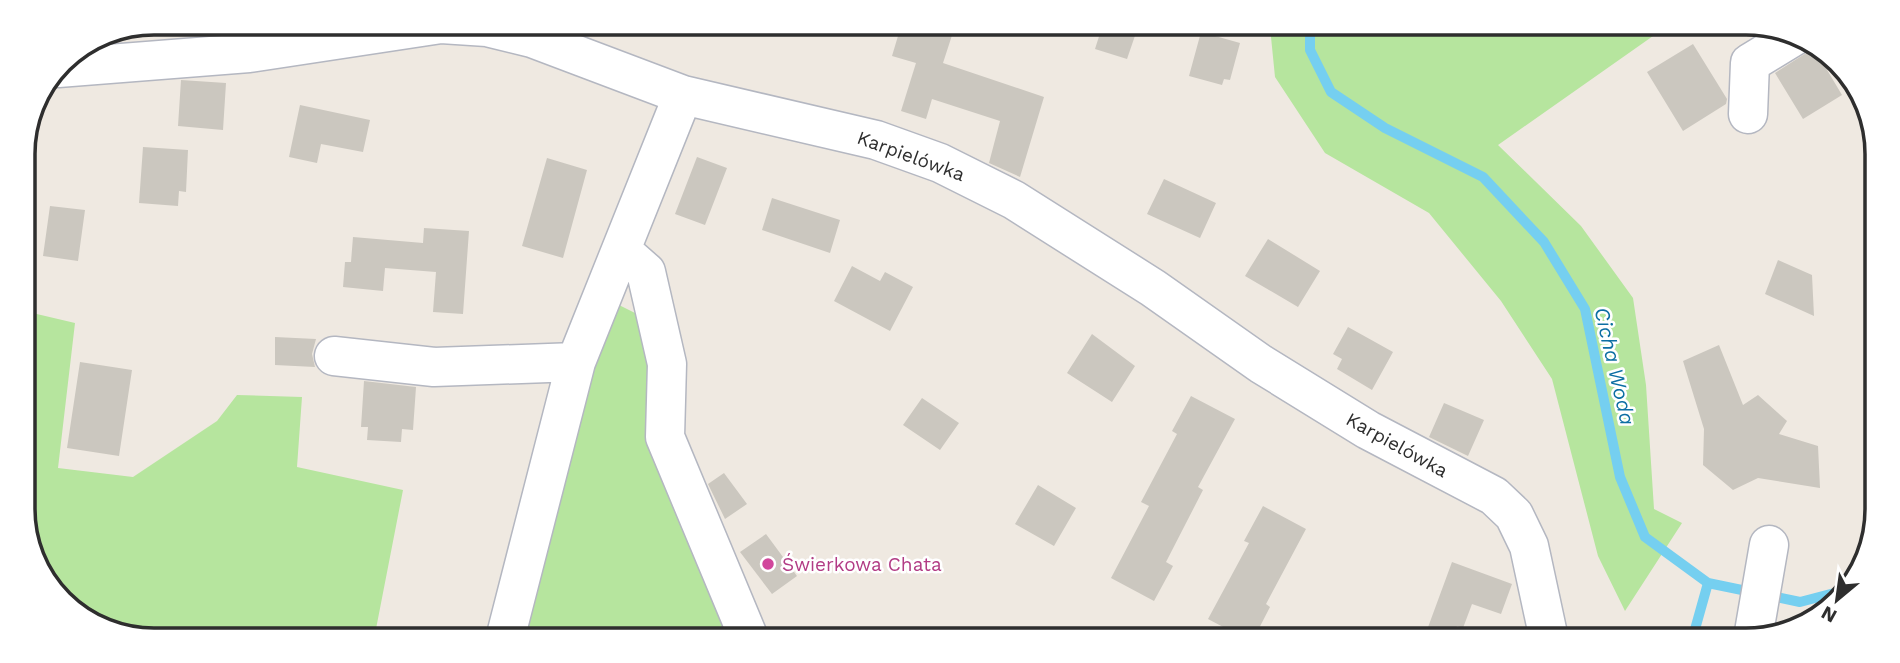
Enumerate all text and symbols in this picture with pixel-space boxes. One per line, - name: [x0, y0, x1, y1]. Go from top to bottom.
- street label: Karpielówka: [854, 126, 968, 186]
- water label: Cicha Woda: [1589, 305, 1641, 427]
- street label: Karpielówka: [1342, 408, 1452, 483]
- place label: Świerkowa Chata: [782, 553, 942, 576]
- marker: Świerkowa Chata: [760, 556, 776, 572]
- north arrow: [1802, 565, 1872, 635]
- text: N: [1817, 601, 1841, 628]

